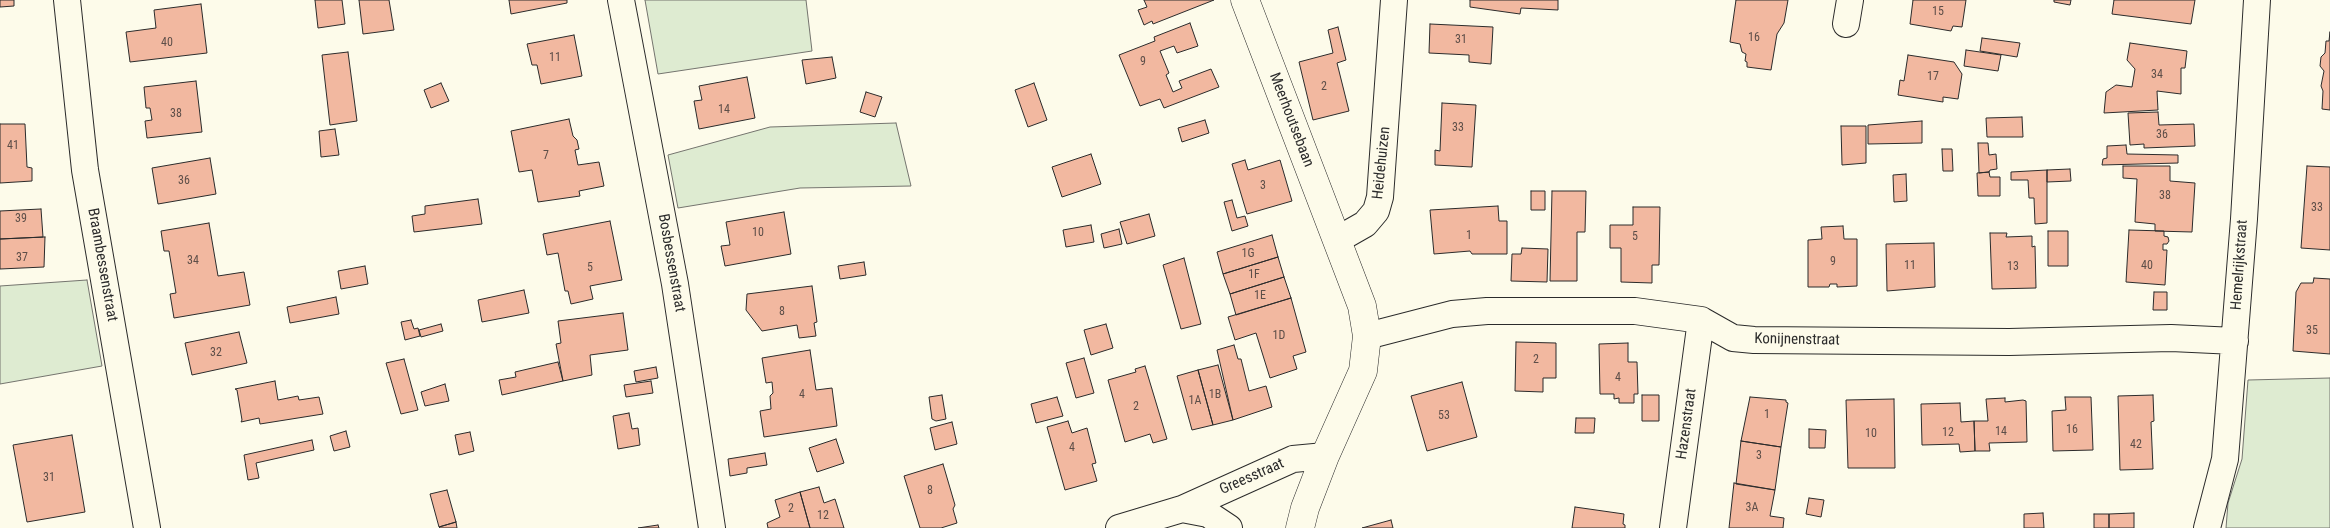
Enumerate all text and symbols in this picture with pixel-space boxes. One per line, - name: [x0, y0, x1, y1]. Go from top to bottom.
- house number: 15: [1932, 5, 1944, 19]
- house number: 16: [1748, 31, 1760, 45]
- house number: 31: [1455, 33, 1467, 47]
- house number: 40: [161, 36, 173, 50]
- house number: 11: [549, 51, 561, 65]
- house number: 9: [1140, 55, 1146, 69]
- house number: 34: [2151, 68, 2163, 82]
- street label: Meerhoutsebaan: [1265, 70, 1317, 170]
- house number: 17: [1927, 70, 1939, 84]
- house number: 2: [1321, 80, 1327, 94]
- house number: 14: [718, 103, 730, 117]
- house number: 38: [170, 107, 182, 121]
- house number: 33: [1452, 121, 1464, 135]
- street label: Heidehuizen: [1369, 126, 1395, 200]
- house number: 36: [2156, 128, 2168, 142]
- house number: 41: [7, 139, 19, 153]
- house number: 7: [543, 149, 549, 163]
- house number: 36: [178, 174, 190, 188]
- house number: 3: [1260, 179, 1266, 193]
- house number: 38: [2159, 189, 2171, 203]
- house number: 33: [2311, 201, 2323, 215]
- street label: Braambessenstraat: [83, 207, 121, 323]
- house number: 39: [15, 212, 27, 226]
- street label: Bosbessenstraat: [654, 213, 688, 313]
- street label: Hemelrijkstraat: [2228, 219, 2252, 311]
- house number: 10: [752, 226, 764, 240]
- house number: 1: [1466, 229, 1472, 243]
- house number: 5: [1632, 230, 1638, 244]
- house number: 1G: [1241, 247, 1255, 261]
- house number: 37: [16, 251, 28, 265]
- house number: 34: [187, 254, 199, 268]
- house number: 9: [1830, 255, 1836, 269]
- house number: 11: [1904, 259, 1916, 273]
- house number: 40: [2141, 259, 2153, 273]
- house number: 13: [2007, 260, 2019, 274]
- house number: 5: [587, 261, 593, 275]
- house number: 1F: [1248, 268, 1260, 282]
- house number: 1E: [1254, 289, 1266, 303]
- house number: 8: [779, 305, 785, 319]
- house number: 35: [2306, 324, 2318, 338]
- house number: 1D: [1273, 329, 1285, 343]
- street label: Konijnenstraat: [1754, 330, 1840, 350]
- house number: 32: [210, 346, 222, 360]
- house number: 2: [1533, 353, 1539, 367]
- house number: 4: [1615, 371, 1621, 385]
- street label: Hazenstraat: [1673, 387, 1701, 461]
- house number: 4: [799, 388, 805, 402]
- house number: 1B: [1209, 388, 1221, 402]
- house number: 1A: [1189, 394, 1201, 408]
- house number: 2: [1133, 400, 1139, 414]
- house number: 1: [1764, 408, 1770, 422]
- house number: 53: [1438, 409, 1450, 423]
- house number: 16: [2066, 423, 2078, 437]
- house number: 14: [1995, 425, 2007, 439]
- house number: 12: [1942, 426, 1954, 440]
- house number: 10: [1865, 427, 1877, 441]
- house number: 42: [2130, 438, 2142, 452]
- house number: 4: [1069, 441, 1075, 455]
- house number: 3: [1756, 449, 1762, 463]
- street label: Greesstraat: [1217, 455, 1287, 499]
- house number: 31: [43, 471, 55, 485]
- house number: 8: [927, 484, 933, 498]
- house number: 3A: [1746, 501, 1758, 515]
- house number: 2: [788, 502, 794, 516]
- house number: 12: [817, 509, 829, 523]

